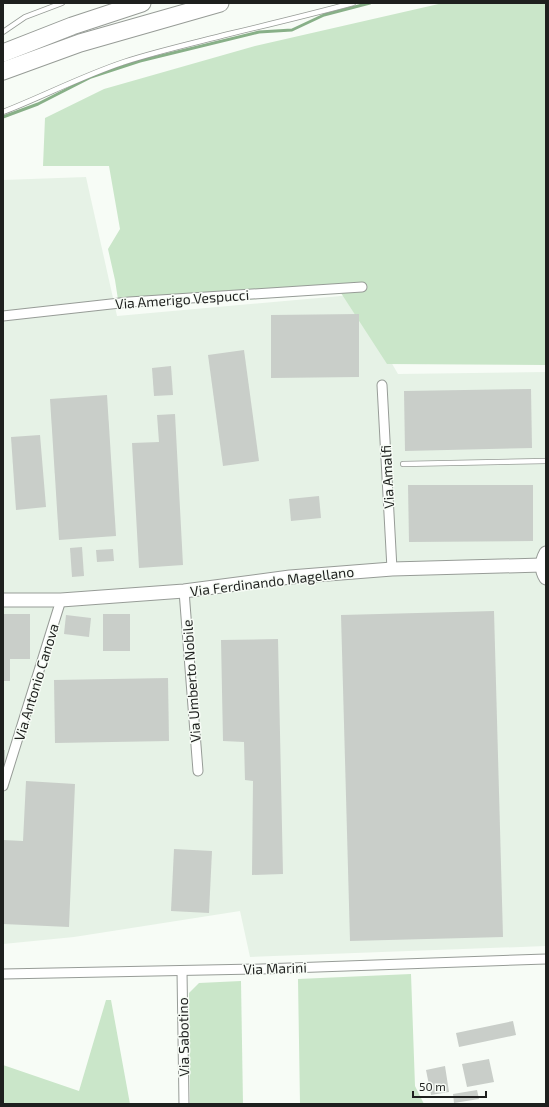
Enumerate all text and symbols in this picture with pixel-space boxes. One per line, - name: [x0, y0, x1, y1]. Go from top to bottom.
- street label: Via Amerigo Vespucci: [114, 286, 250, 312]
- street label: Via Amalfi: [377, 445, 397, 509]
- street label: Via Ferdinando Magellano: [189, 563, 355, 599]
- street label: Via Umberto Nobile: [178, 619, 204, 743]
- street label: Via Antonio Canova: [10, 621, 62, 743]
- street label: Via Marini: [243, 958, 307, 978]
- street label: Via Sabotino: [174, 997, 192, 1077]
- scale bar: [413, 1073, 486, 1099]
- text: 50 m: [419, 1079, 446, 1093]

